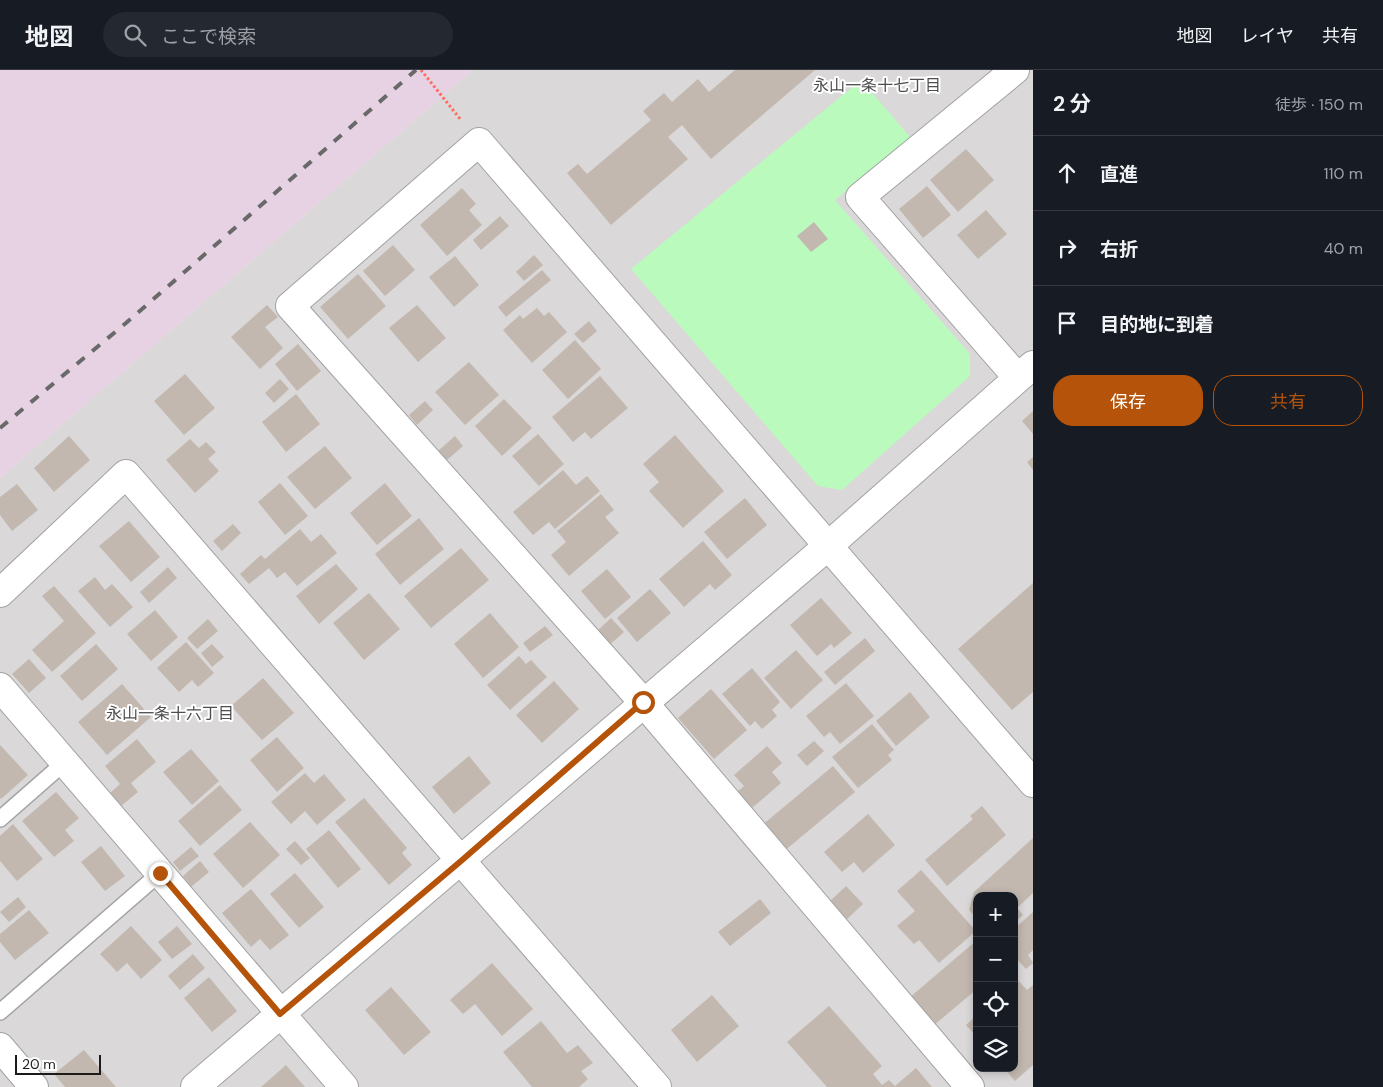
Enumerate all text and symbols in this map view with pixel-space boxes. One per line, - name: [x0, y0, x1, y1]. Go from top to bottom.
- search box: [103, 12, 453, 57]
- text: 地図: [25, 21, 73, 52]
- icon: search: [121, 21, 149, 49]
- text: ここで検索: [161, 24, 256, 49]
- text: 地図: [1177, 24, 1213, 48]
- text: レイヤ: [1241, 24, 1294, 48]
- text: 共有: [1322, 24, 1358, 48]
- district label: 永山一条十七丁目: [813, 75, 941, 96]
- text: 2 分: [1053, 90, 1091, 118]
- text: 徒歩 · 150 m: [1275, 94, 1363, 115]
- icon: ahead: [1053, 159, 1081, 187]
- text: 直進: [1100, 162, 1138, 187]
- text: 110 m: [1324, 163, 1363, 184]
- icon: right: [1053, 234, 1081, 262]
- text: 右折: [1100, 237, 1138, 262]
- text: 40 m: [1324, 238, 1363, 259]
- icon: arrive: [1053, 309, 1081, 337]
- text: 目的地に到着: [1100, 312, 1214, 337]
- button: 保存: [1053, 375, 1203, 426]
- button: 共有: [1213, 375, 1363, 426]
- route start: [632, 691, 655, 714]
- district label: 永山一条十六丁目: [106, 703, 234, 724]
- route end: [149, 862, 172, 885]
- map controls: [973, 892, 1018, 1072]
- button: +: [973, 892, 1018, 937]
- button: −: [973, 937, 1018, 982]
- button: locate: [973, 982, 1018, 1027]
- button: layers: [973, 1027, 1018, 1072]
- scale bar: [15, 1052, 101, 1075]
- text: 20 m: [22, 1055, 56, 1073]

